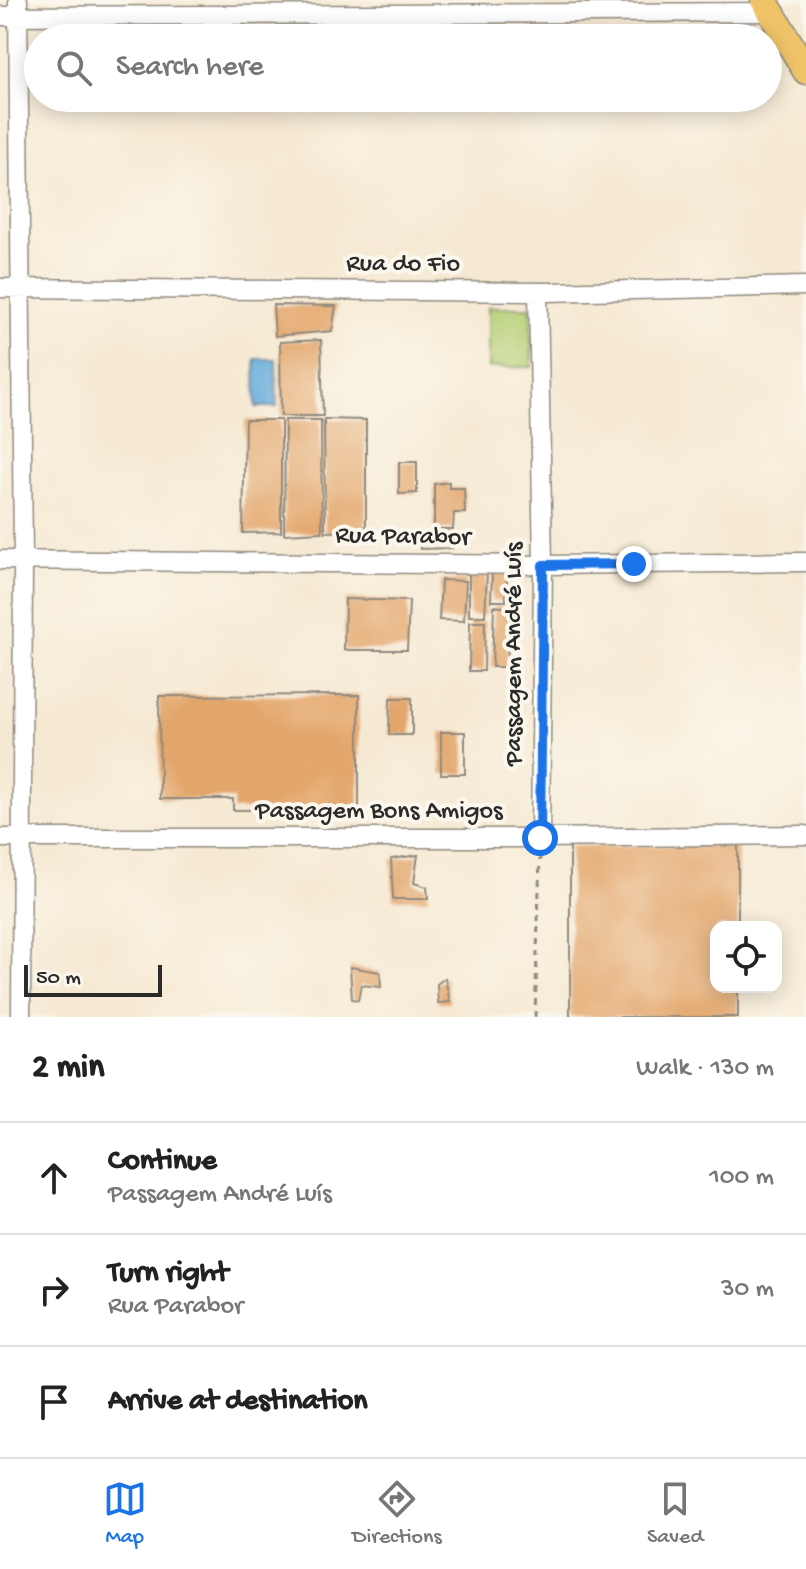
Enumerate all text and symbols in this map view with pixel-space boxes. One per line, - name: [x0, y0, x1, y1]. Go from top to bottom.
- search box: [24, 24, 782, 112]
- icon: search: [52, 46, 96, 90]
- text: Search here: [116, 51, 264, 86]
- street label: Rua do Fio: [346, 250, 460, 281]
- street label: Rua Parabor: [335, 521, 474, 555]
- street label: Passagem André Luís: [500, 541, 531, 767]
- route end: [616, 546, 652, 582]
- street label: Passagem Bons Amigos: [254, 797, 504, 828]
- route start: [522, 820, 558, 856]
- map controls: [710, 921, 782, 993]
- button: locate: [710, 921, 782, 993]
- scale bar: [24, 961, 162, 997]
- text: 50 m: [36, 966, 81, 992]
- text: 2 min: [32, 1049, 104, 1089]
- text: Walk · 130 m: [636, 1054, 774, 1085]
- text: Continue: [108, 1145, 217, 1180]
- icon: ahead: [32, 1156, 76, 1200]
- text: 100 m: [709, 1163, 774, 1194]
- text: Passagem André Luís: [108, 1180, 332, 1211]
- text: Turn right: [108, 1257, 228, 1292]
- icon: right: [32, 1268, 76, 1312]
- text: 30 m: [721, 1275, 774, 1306]
- text: Rua Parabor: [108, 1292, 243, 1323]
- icon: arrive: [32, 1380, 76, 1424]
- text: Arrive at destination: [108, 1385, 368, 1420]
- tab: Map: [103, 1477, 147, 1551]
- tab: Directions: [352, 1477, 442, 1551]
- tab: Saved: [647, 1477, 703, 1551]

